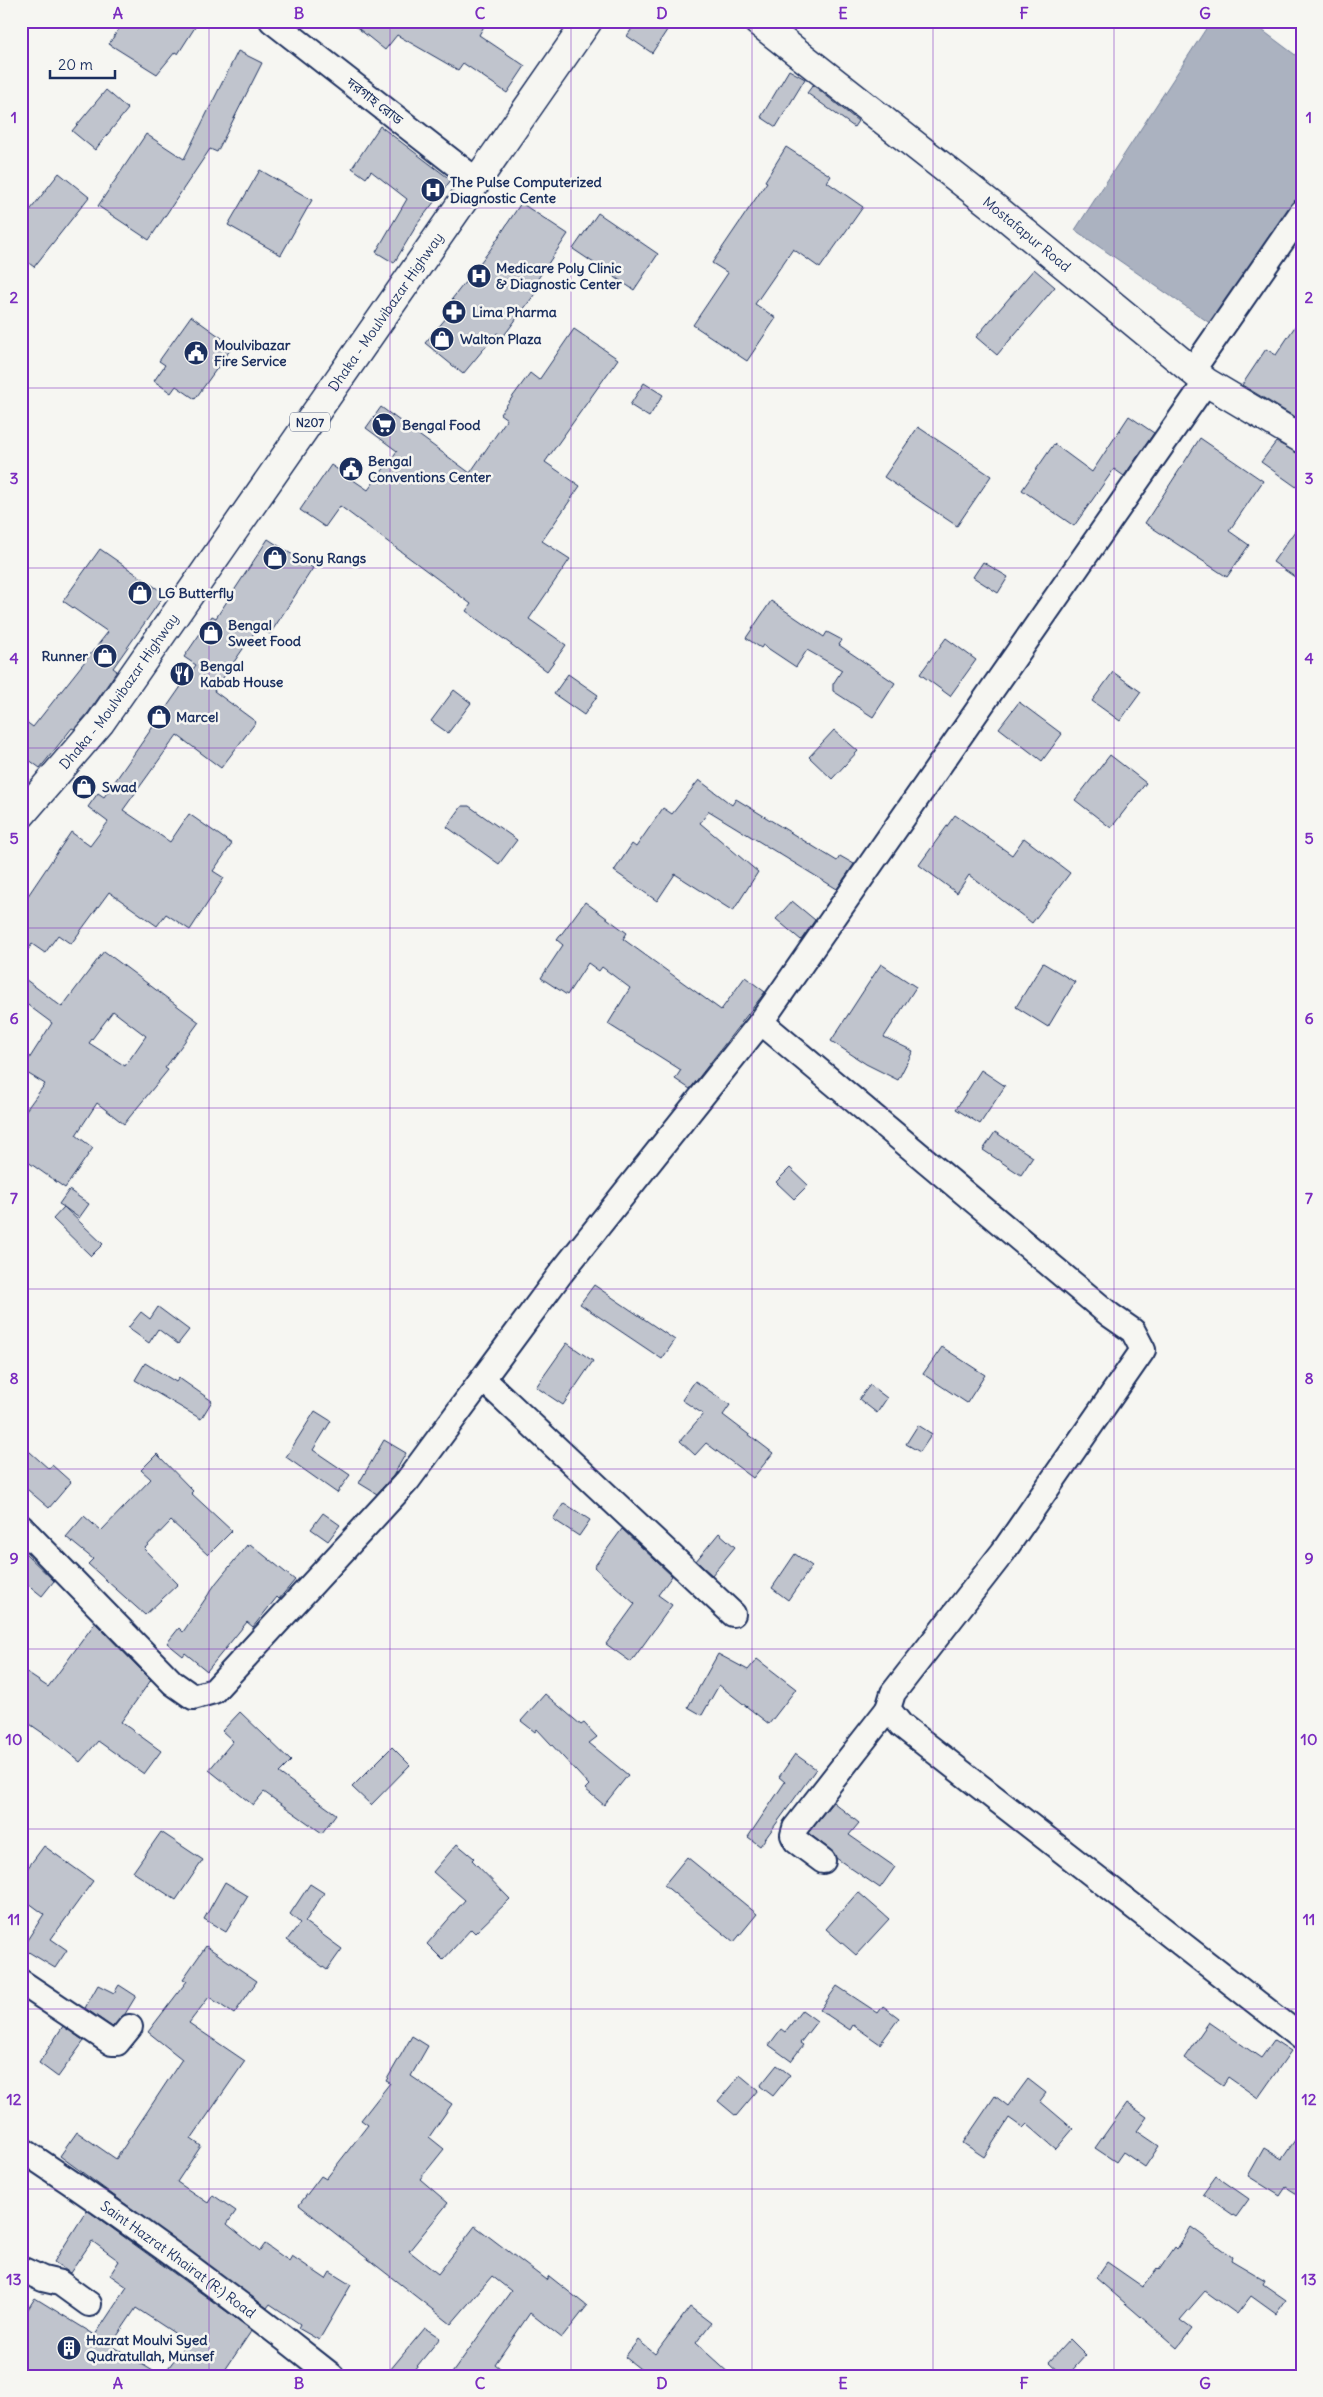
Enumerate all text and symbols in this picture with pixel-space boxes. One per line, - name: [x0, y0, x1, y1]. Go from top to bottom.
- text: A: [113, 3, 123, 23]
- text: B: [294, 3, 305, 23]
- text: C: [475, 3, 486, 23]
- text: D: [656, 3, 668, 23]
- text: E: [838, 3, 848, 23]
- text: F: [1019, 3, 1029, 23]
- text: G: [1199, 3, 1211, 23]
- scale bar: [50, 48, 115, 80]
- text: 20 m: [58, 55, 93, 74]
- street label: দরগাহ রোড: [342, 73, 408, 129]
- text: 1: [11, 107, 17, 127]
- text: 1: [1306, 107, 1312, 127]
- place label: The Pulse Computerized Diagnostic Cente: [450, 173, 603, 207]
- hospital icon: The Pulse Computerized Diagnostic Cente: [420, 177, 446, 203]
- street label: Mostafapur Road: [979, 193, 1075, 276]
- street label: Dhaka - Moulvibazar Highway: [324, 229, 447, 395]
- place label: Medicare Poly Clinic & Diagnostic Center: [496, 259, 622, 293]
- hospital icon: Medicare Poly Clinic & Diagnostic Center: [466, 263, 492, 289]
- text: 2: [10, 287, 19, 307]
- text: 2: [1305, 287, 1314, 307]
- pharmacy icon: Lima Pharma: [441, 299, 467, 325]
- place label: Lima Pharma: [472, 303, 557, 321]
- shop icon: Walton Plaza: [429, 326, 455, 352]
- place label: Walton Plaza: [460, 330, 542, 348]
- place label: Moulvibazar Fire Service: [214, 336, 291, 370]
- public building icon: Moulvibazar Fire Service: [183, 340, 209, 366]
- road number: N207: [290, 412, 330, 432]
- supermarket icon: Bengal Food: [371, 412, 397, 438]
- place label: Bengal Food: [402, 416, 481, 434]
- place label: Bengal Conventions Center: [368, 452, 491, 486]
- public building icon: Bengal Conventions Center: [338, 456, 364, 482]
- text: 3: [9, 468, 19, 488]
- text: 3: [1304, 468, 1314, 488]
- shop icon: Sony Rangs: [262, 545, 288, 571]
- place label: Sony Rangs: [292, 549, 367, 567]
- shop icon: LG Butterfly: [127, 580, 153, 606]
- place label: LG Butterfly: [158, 584, 234, 602]
- street label: Dhaka - Moulvibazar Highway: [55, 610, 182, 773]
- place label: Bengal Sweet Food: [228, 616, 302, 650]
- shop icon: Bengal Sweet Food: [198, 620, 224, 646]
- shop icon: Runner: [92, 643, 118, 669]
- place label: Runner: [42, 647, 88, 665]
- text: 4: [9, 648, 19, 668]
- text: 4: [1304, 648, 1314, 668]
- place label: Bengal Kabab House: [200, 657, 284, 691]
- restaurant icon: Bengal Kabab House: [169, 661, 195, 687]
- shop icon: Marcel: [146, 704, 172, 730]
- place label: Marcel: [176, 708, 218, 726]
- shop icon: Swad: [71, 774, 97, 800]
- place label: Swad: [102, 778, 138, 796]
- text: 5: [9, 828, 19, 848]
- text: 5: [1304, 828, 1314, 848]
- text: 6: [9, 1008, 19, 1028]
- text: 6: [1304, 1008, 1314, 1028]
- text: 7: [10, 1188, 18, 1208]
- text: 7: [1305, 1188, 1313, 1208]
- text: 8: [9, 1368, 19, 1388]
- text: 8: [1304, 1368, 1314, 1388]
- text: 9: [9, 1548, 19, 1568]
- text: 9: [1304, 1548, 1314, 1568]
- text: 10: [6, 1729, 22, 1749]
- text: 10: [1301, 1729, 1317, 1749]
- text: 11: [8, 1909, 20, 1929]
- text: 11: [1303, 1909, 1315, 1929]
- text: 12: [6, 2089, 22, 2109]
- text: 12: [1301, 2089, 1317, 2109]
- street label: Saint Hazrat Khairat (R:) Road: [97, 2197, 259, 2322]
- text: 13: [6, 2269, 22, 2289]
- text: 13: [1301, 2269, 1317, 2289]
- place label: Hazrat Moulvi Syed Qudratullah, Munsef: [86, 2331, 215, 2365]
- building icon: Hazrat Moulvi Syed Qudratullah, Munsef: [56, 2335, 82, 2361]
- text: A: [113, 2373, 123, 2393]
- text: B: [294, 2373, 305, 2393]
- text: C: [475, 2373, 486, 2393]
- text: D: [656, 2373, 668, 2393]
- text: E: [838, 2373, 848, 2393]
- text: F: [1019, 2373, 1029, 2393]
- text: G: [1199, 2373, 1211, 2393]

